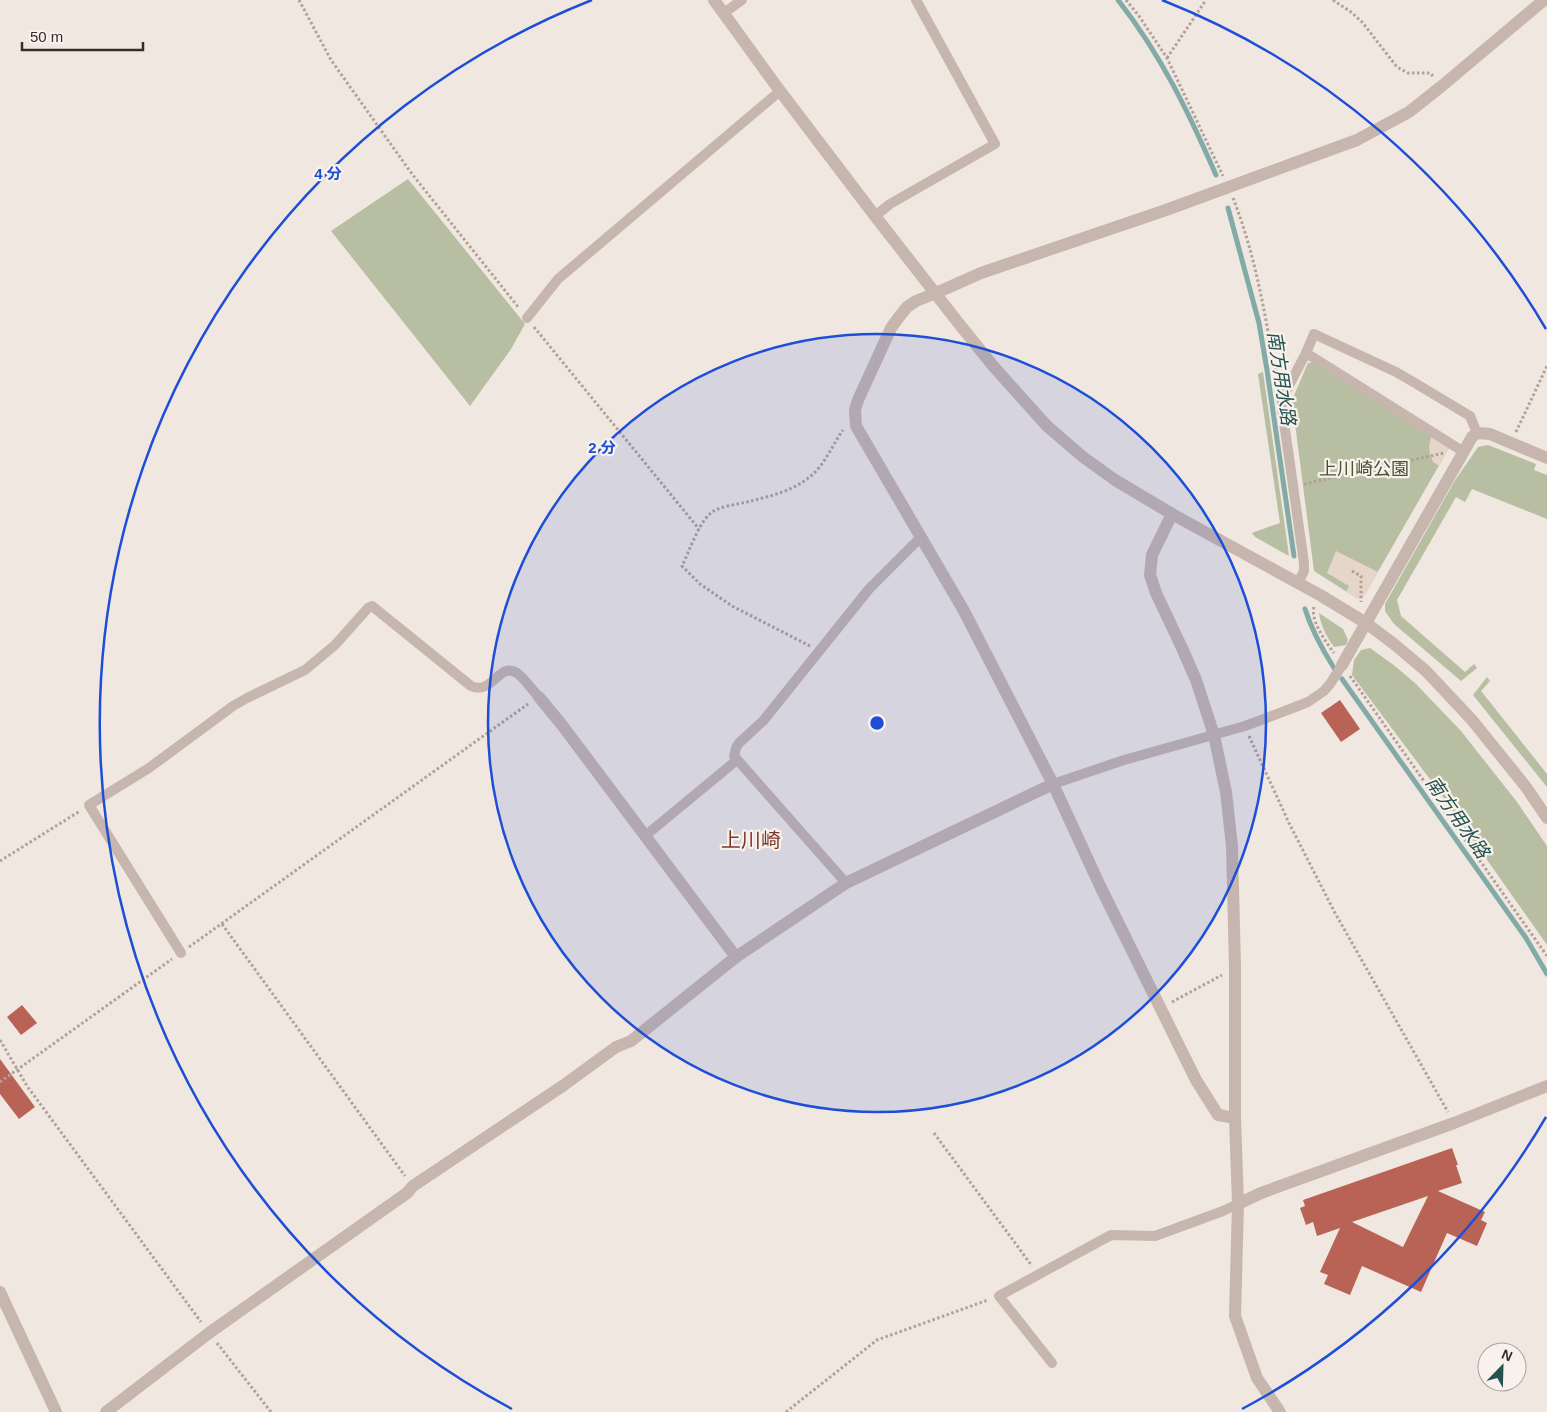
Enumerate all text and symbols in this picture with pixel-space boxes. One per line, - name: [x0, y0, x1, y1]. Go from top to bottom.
- scale bar: [22, 20, 144, 52]
- text: 50 m: [30, 28, 63, 45]
- text: 4 分: [314, 165, 342, 182]
- water label: 南方用水路: [1264, 330, 1300, 429]
- text: 2 分: [588, 439, 616, 456]
- park label: 上川崎公園: [1319, 459, 1409, 479]
- centre of rings: [868, 714, 886, 732]
- water label: 南方用水路: [1422, 772, 1495, 864]
- district label: 上川崎: [721, 829, 781, 851]
- north arrow: [1477, 1342, 1527, 1392]
- text: N: [1499, 1346, 1515, 1364]

